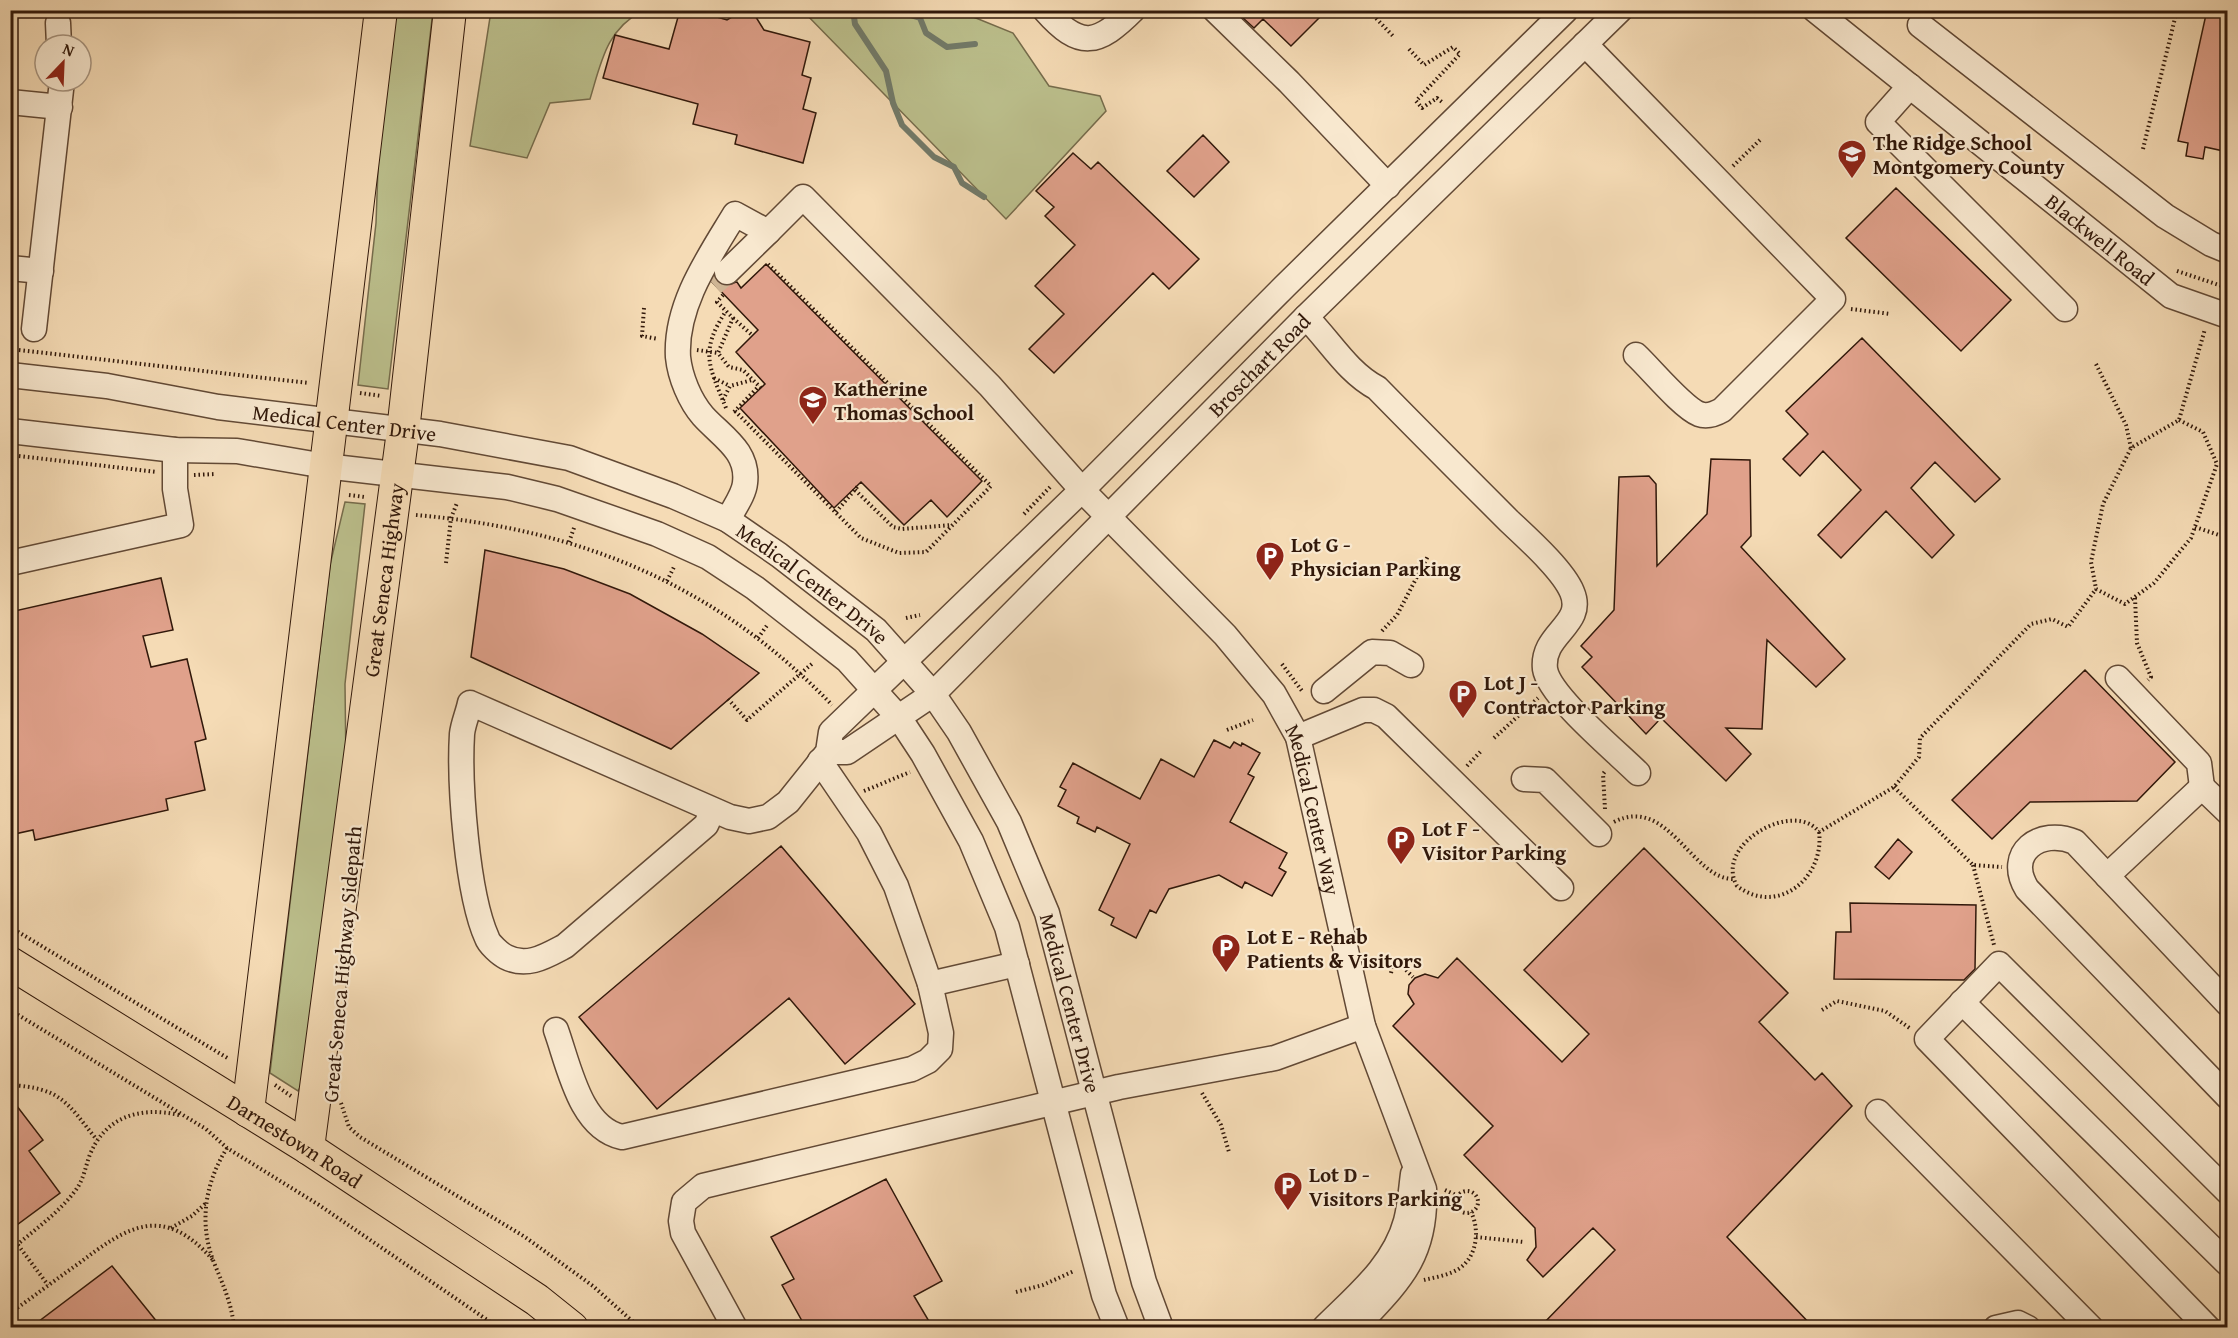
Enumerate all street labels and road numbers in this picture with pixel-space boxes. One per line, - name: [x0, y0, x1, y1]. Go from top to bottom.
- street label: Blackwell Road: [2039, 186, 2162, 293]
- street label: Broschart Road: [1200, 305, 1318, 423]
- street label: Medical Center Drive: [251, 396, 438, 449]
- street label: Great Seneca Highway: [355, 481, 412, 679]
- street label: Medical Center Drive: [730, 515, 897, 651]
- street label: Medical Center Way: [1278, 718, 1349, 899]
- street label: Great Seneca Highway Sidepath: [314, 824, 370, 1104]
- street label: Medical Center Drive: [1032, 910, 1109, 1096]
- street label: Darnestown Road: [222, 1086, 369, 1196]

